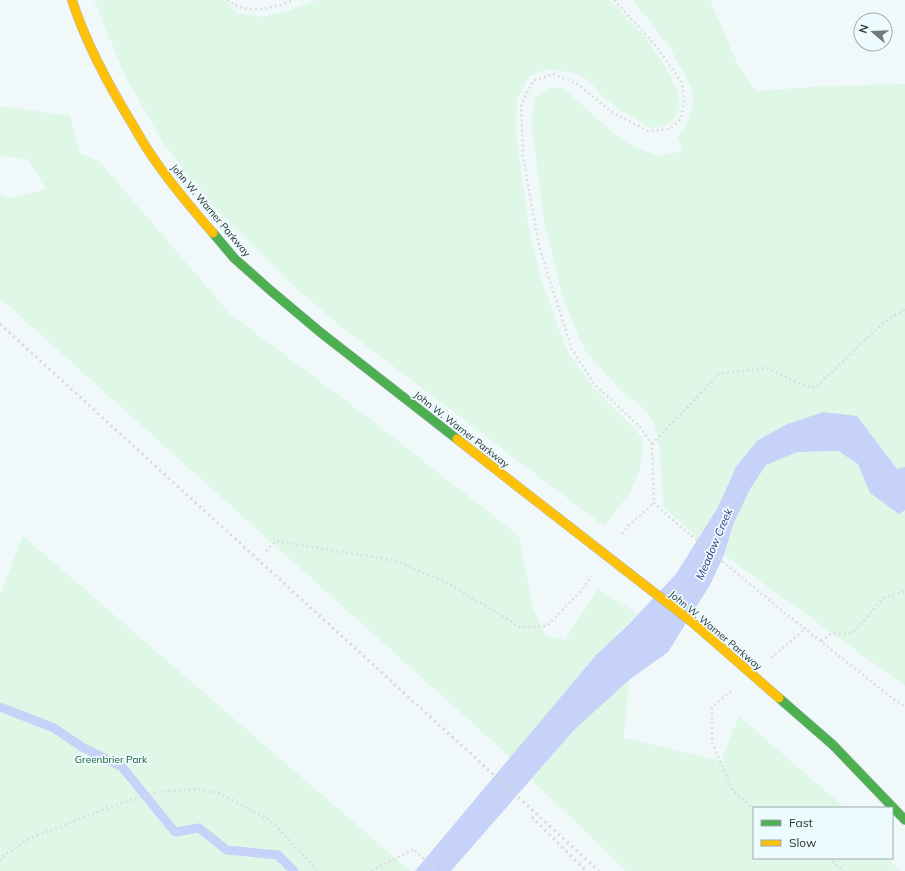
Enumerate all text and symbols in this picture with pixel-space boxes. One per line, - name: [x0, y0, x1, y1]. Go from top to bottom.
- north arrow: [853, 12, 893, 52]
- text: N: [856, 23, 872, 35]
- street label: John W. Warner Parkway: [168, 161, 254, 260]
- street label: John W. Warner Parkway: [411, 388, 512, 471]
- water label: Meadow Creek: [693, 506, 735, 582]
- street label: John W. Warner Parkway: [667, 588, 765, 673]
- park label: Greenbrier Park: [75, 753, 148, 766]
- legend: [753, 807, 893, 859]
- text: Fast: [789, 815, 813, 830]
- text: Slow: [789, 835, 817, 850]

